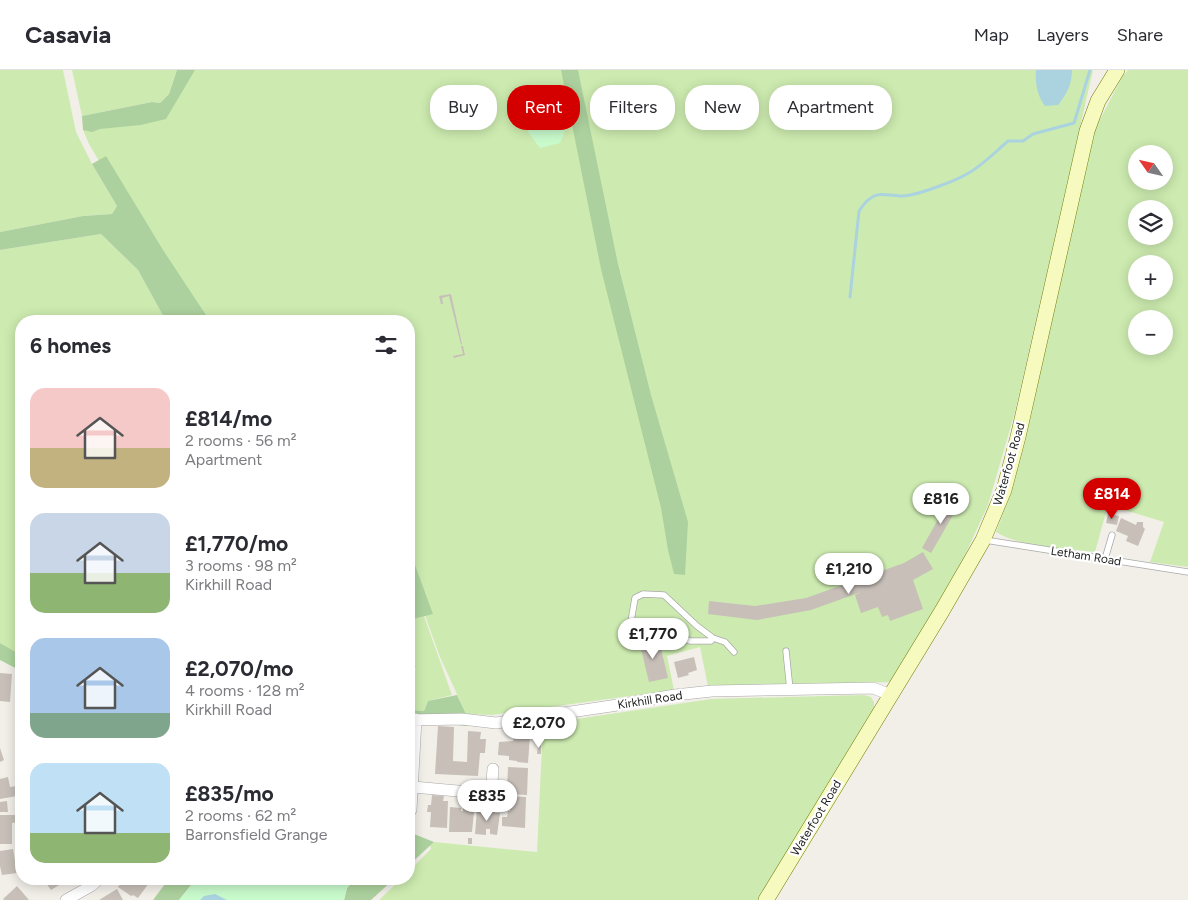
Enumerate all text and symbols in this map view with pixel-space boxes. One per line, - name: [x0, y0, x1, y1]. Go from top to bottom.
- text: Casavia: [25, 20, 111, 49]
- text: Map: [974, 24, 1009, 46]
- text: Layers: [1037, 24, 1089, 46]
- text: Share: [1117, 24, 1163, 46]
- chip: Buy: [430, 85, 497, 130]
- chip: Rent: [507, 85, 580, 130]
- chip: Filters: [590, 85, 675, 130]
- chip: New: [685, 85, 759, 130]
- chip: Apartment: [769, 85, 892, 130]
- north arrow: [1128, 145, 1172, 190]
- map controls: [1128, 145, 1173, 355]
- button: layers: [1128, 200, 1173, 245]
- button: +: [1128, 255, 1173, 300]
- button: −: [1128, 310, 1173, 355]
- icon: filters: [372, 331, 400, 359]
- text: 6 homes: [30, 333, 111, 358]
- text: £814/mo: [185, 406, 272, 431]
- icon: home: [70, 408, 130, 468]
- street label: Waterfoot Road: [990, 421, 1028, 507]
- text: 2 rooms · 56 m²: [185, 431, 297, 450]
- text: Apartment: [185, 450, 262, 469]
- pin: £814: [1082, 478, 1142, 520]
- pin: £816: [911, 482, 971, 525]
- text: £814: [1094, 484, 1130, 503]
- text: £816: [923, 489, 959, 508]
- text: £1,770/mo: [185, 531, 288, 556]
- icon: home: [70, 533, 130, 593]
- street label: Letham Road: [1050, 544, 1122, 568]
- pin: £1,210: [808, 552, 890, 595]
- text: 3 rooms · 98 m²: [185, 556, 297, 575]
- text: £1,210: [826, 559, 872, 578]
- text: Kirkhill Road: [185, 575, 272, 594]
- pin: £1,770: [612, 618, 694, 660]
- text: £1,770: [629, 624, 677, 643]
- text: £2,070/mo: [185, 656, 294, 681]
- icon: home: [70, 658, 130, 718]
- text: 4 rooms · 128 m²: [185, 681, 305, 700]
- street label: Kirkhill Road: [617, 688, 683, 712]
- text: Kirkhill Road: [185, 700, 272, 719]
- pin: £2,070: [498, 706, 580, 749]
- text: £2,070: [513, 713, 565, 732]
- street label: Waterfoot Road: [788, 778, 844, 858]
- pin: £835: [457, 780, 517, 822]
- text: £835/mo: [185, 781, 274, 806]
- icon: home: [70, 783, 130, 843]
- text: £835: [468, 786, 506, 805]
- text: 2 rooms · 62 m²: [185, 806, 296, 825]
- text: Barronsfield Grange: [185, 825, 327, 844]

